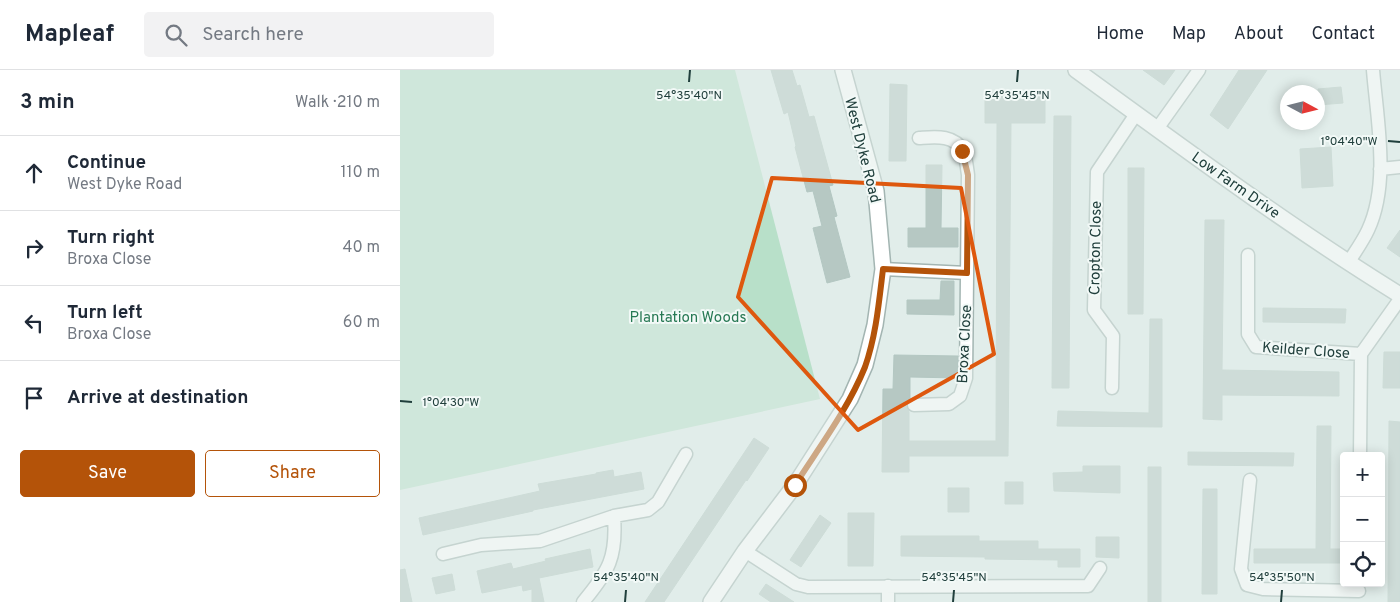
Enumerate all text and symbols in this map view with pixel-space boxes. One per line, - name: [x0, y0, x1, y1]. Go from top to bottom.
- search box: [144, 12, 494, 57]
- text: Mapleaf: [25, 20, 114, 50]
- icon: search: [162, 21, 190, 49]
- text: Search here: [202, 23, 304, 47]
- text: Home: [1096, 23, 1144, 46]
- text: Map: [1172, 23, 1206, 46]
- text: About: [1234, 23, 1283, 46]
- text: Contact: [1311, 23, 1375, 46]
- north arrow: [1280, 85, 1325, 130]
- text: 54°35'40"N: [656, 88, 722, 104]
- text: 54°35'45"N: [984, 88, 1050, 104]
- text: 3 min: [20, 89, 75, 116]
- text: Walk · 210 m: [295, 93, 380, 113]
- street label: West Dyke Road: [839, 96, 884, 205]
- text: 1°04'40"W: [1320, 134, 1378, 150]
- route end: [951, 140, 974, 163]
- street label: Low Farm Drive: [1187, 149, 1283, 224]
- text: Continue: [67, 151, 146, 175]
- icon: ahead: [20, 159, 48, 187]
- text: 110 m: [340, 163, 380, 183]
- text: West Dyke Road: [67, 175, 182, 195]
- street label: Cropton Close: [1086, 201, 1107, 295]
- text: Turn right: [67, 226, 155, 250]
- icon: right: [20, 234, 48, 262]
- text: 40 m: [342, 238, 380, 258]
- text: Broxa Close: [67, 250, 151, 270]
- text: Turn left: [67, 301, 143, 325]
- street label: Broxa Close: [954, 304, 977, 384]
- icon: left: [20, 309, 48, 337]
- park label: Plantation Woods: [630, 309, 747, 328]
- text: 60 m: [343, 313, 380, 333]
- text: Broxa Close: [67, 325, 151, 345]
- street label: Keilder Close: [1261, 339, 1351, 364]
- icon: arrive: [20, 384, 48, 412]
- text: Arrive at destination: [67, 386, 248, 410]
- text: 1°04'30"W: [423, 395, 479, 411]
- button: Save: [20, 450, 195, 497]
- button: Share: [205, 450, 380, 497]
- map controls: [1340, 452, 1385, 587]
- button: +: [1340, 452, 1385, 497]
- route start: [784, 474, 807, 497]
- button: −: [1340, 497, 1385, 542]
- button: locate: [1340, 542, 1385, 587]
- text: 54°35'40"N: [593, 570, 659, 586]
- text: 54°35'45"N: [921, 570, 987, 586]
- text: 54°35'50"N: [1249, 570, 1315, 586]

